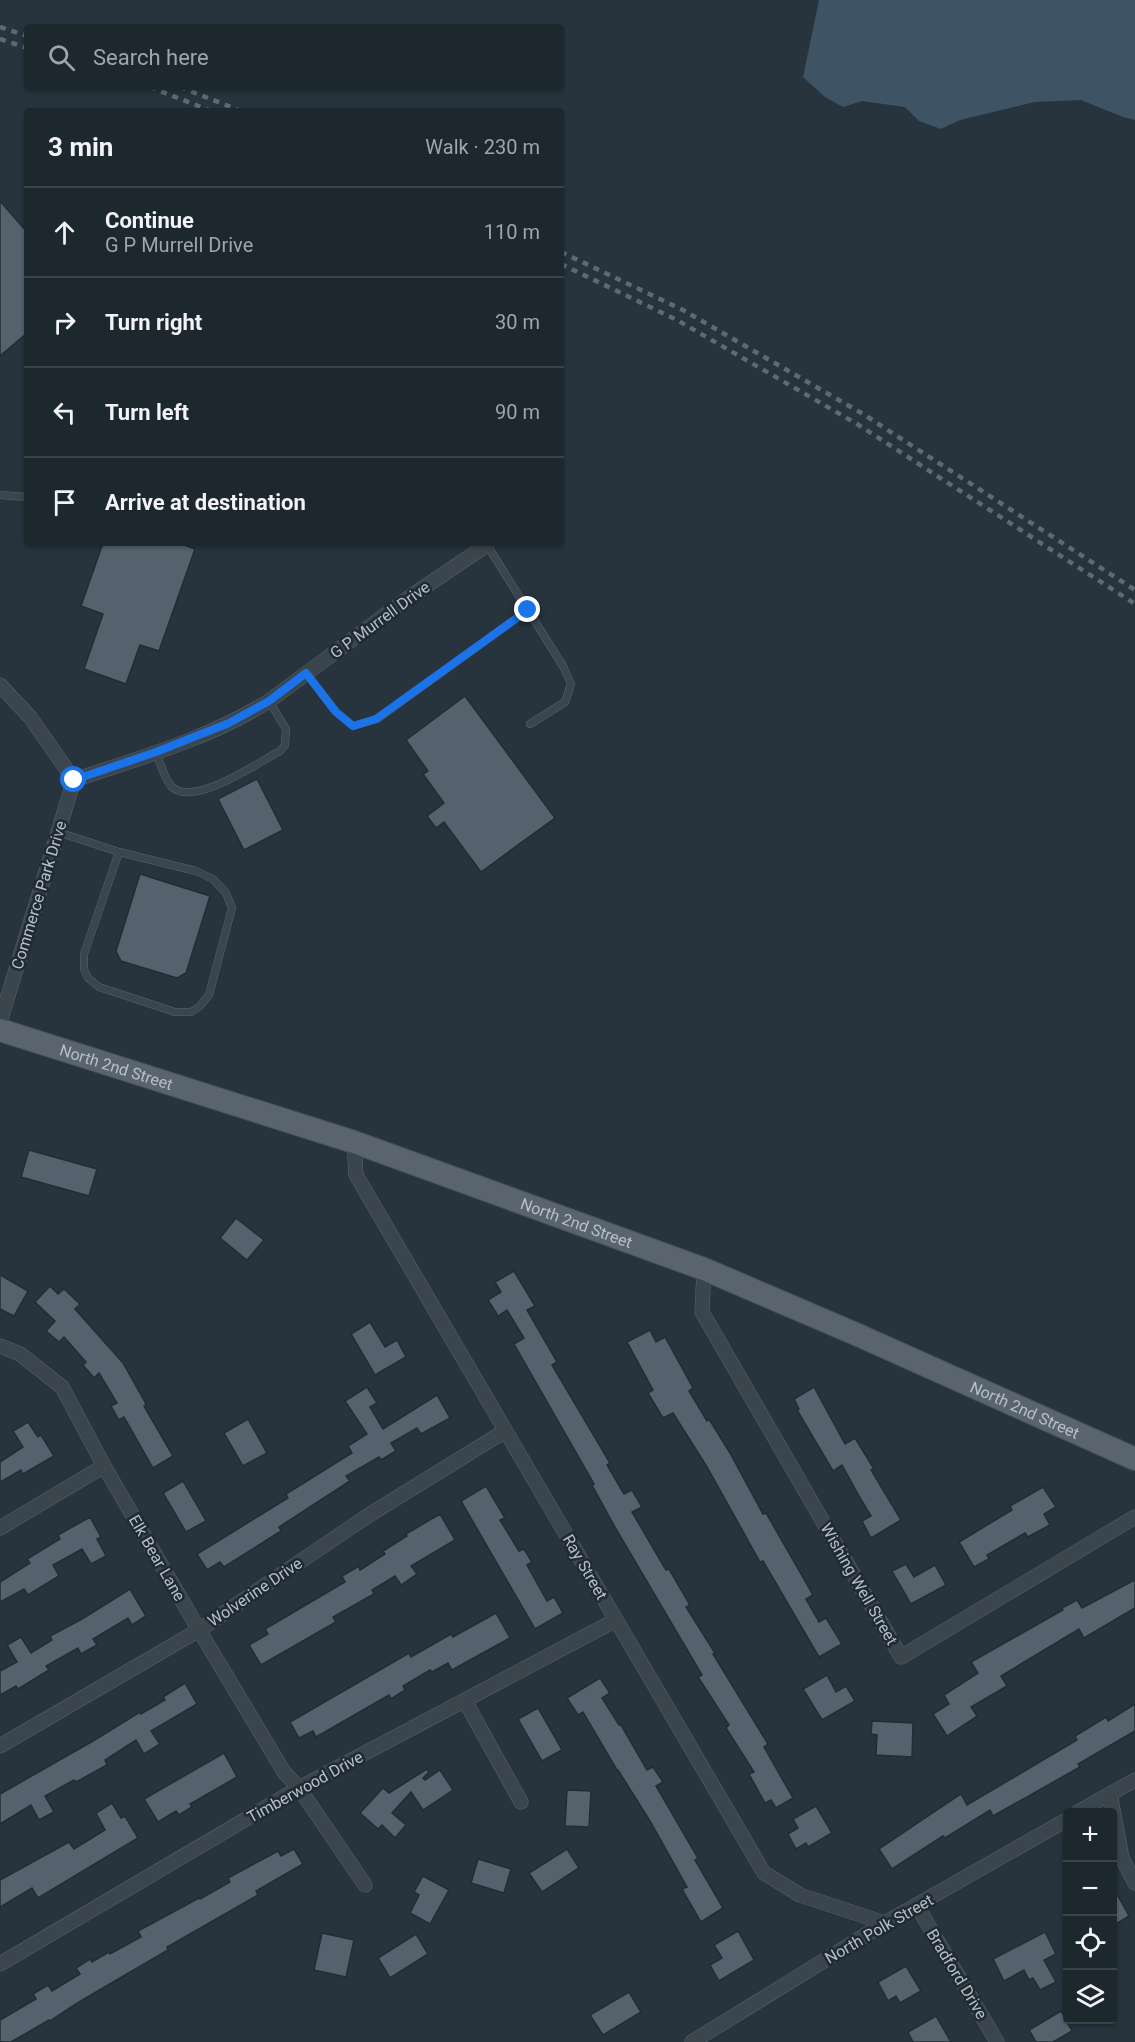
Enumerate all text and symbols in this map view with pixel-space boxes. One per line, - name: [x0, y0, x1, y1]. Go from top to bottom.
- search box: [24, 24, 564, 90]
- icon: search: [45, 41, 78, 74]
- text: Search here: [93, 45, 209, 70]
- text: 3 min: [48, 132, 113, 162]
- text: Walk · 230 m: [425, 135, 540, 159]
- text: Continue: [105, 208, 194, 233]
- icon: ahead: [48, 216, 81, 249]
- text: 110 m: [484, 220, 540, 244]
- text: G P Murrell Drive: [105, 233, 253, 257]
- icon: right: [48, 306, 81, 339]
- text: Turn right: [105, 310, 202, 335]
- text: 30 m: [495, 310, 540, 334]
- icon: left: [48, 396, 81, 429]
- text: Turn left: [105, 400, 189, 425]
- text: 90 m: [495, 400, 540, 424]
- icon: arrive: [48, 486, 81, 519]
- text: Arrive at destination: [105, 490, 306, 515]
- street label: G P Murrell Drive: [326, 577, 434, 663]
- route end: [514, 596, 540, 622]
- route start: [60, 766, 86, 792]
- street label: Commerce Park Drive: [7, 818, 71, 972]
- street label: North 2nd Street: [57, 1040, 175, 1094]
- street label: North 2nd Street: [518, 1194, 635, 1252]
- street label: North 2nd Street: [967, 1377, 1082, 1442]
- street label: Elk Bear Lane: [125, 1512, 189, 1604]
- street label: Wishing Well Street: [816, 1520, 902, 1648]
- street label: Ray Street: [559, 1531, 611, 1603]
- street label: Wolverine Drive: [204, 1553, 306, 1631]
- street label: Timberwood Drive: [244, 1747, 366, 1827]
- map controls: [1063, 1808, 1117, 2024]
- button: +: [1063, 1808, 1117, 1862]
- button: −: [1063, 1862, 1117, 1916]
- street label: North Polk Street: [822, 1890, 936, 1968]
- button: locate: [1063, 1916, 1117, 1970]
- street label: Bradford Drive: [923, 1926, 991, 2022]
- button: layers: [1063, 1970, 1117, 2024]

